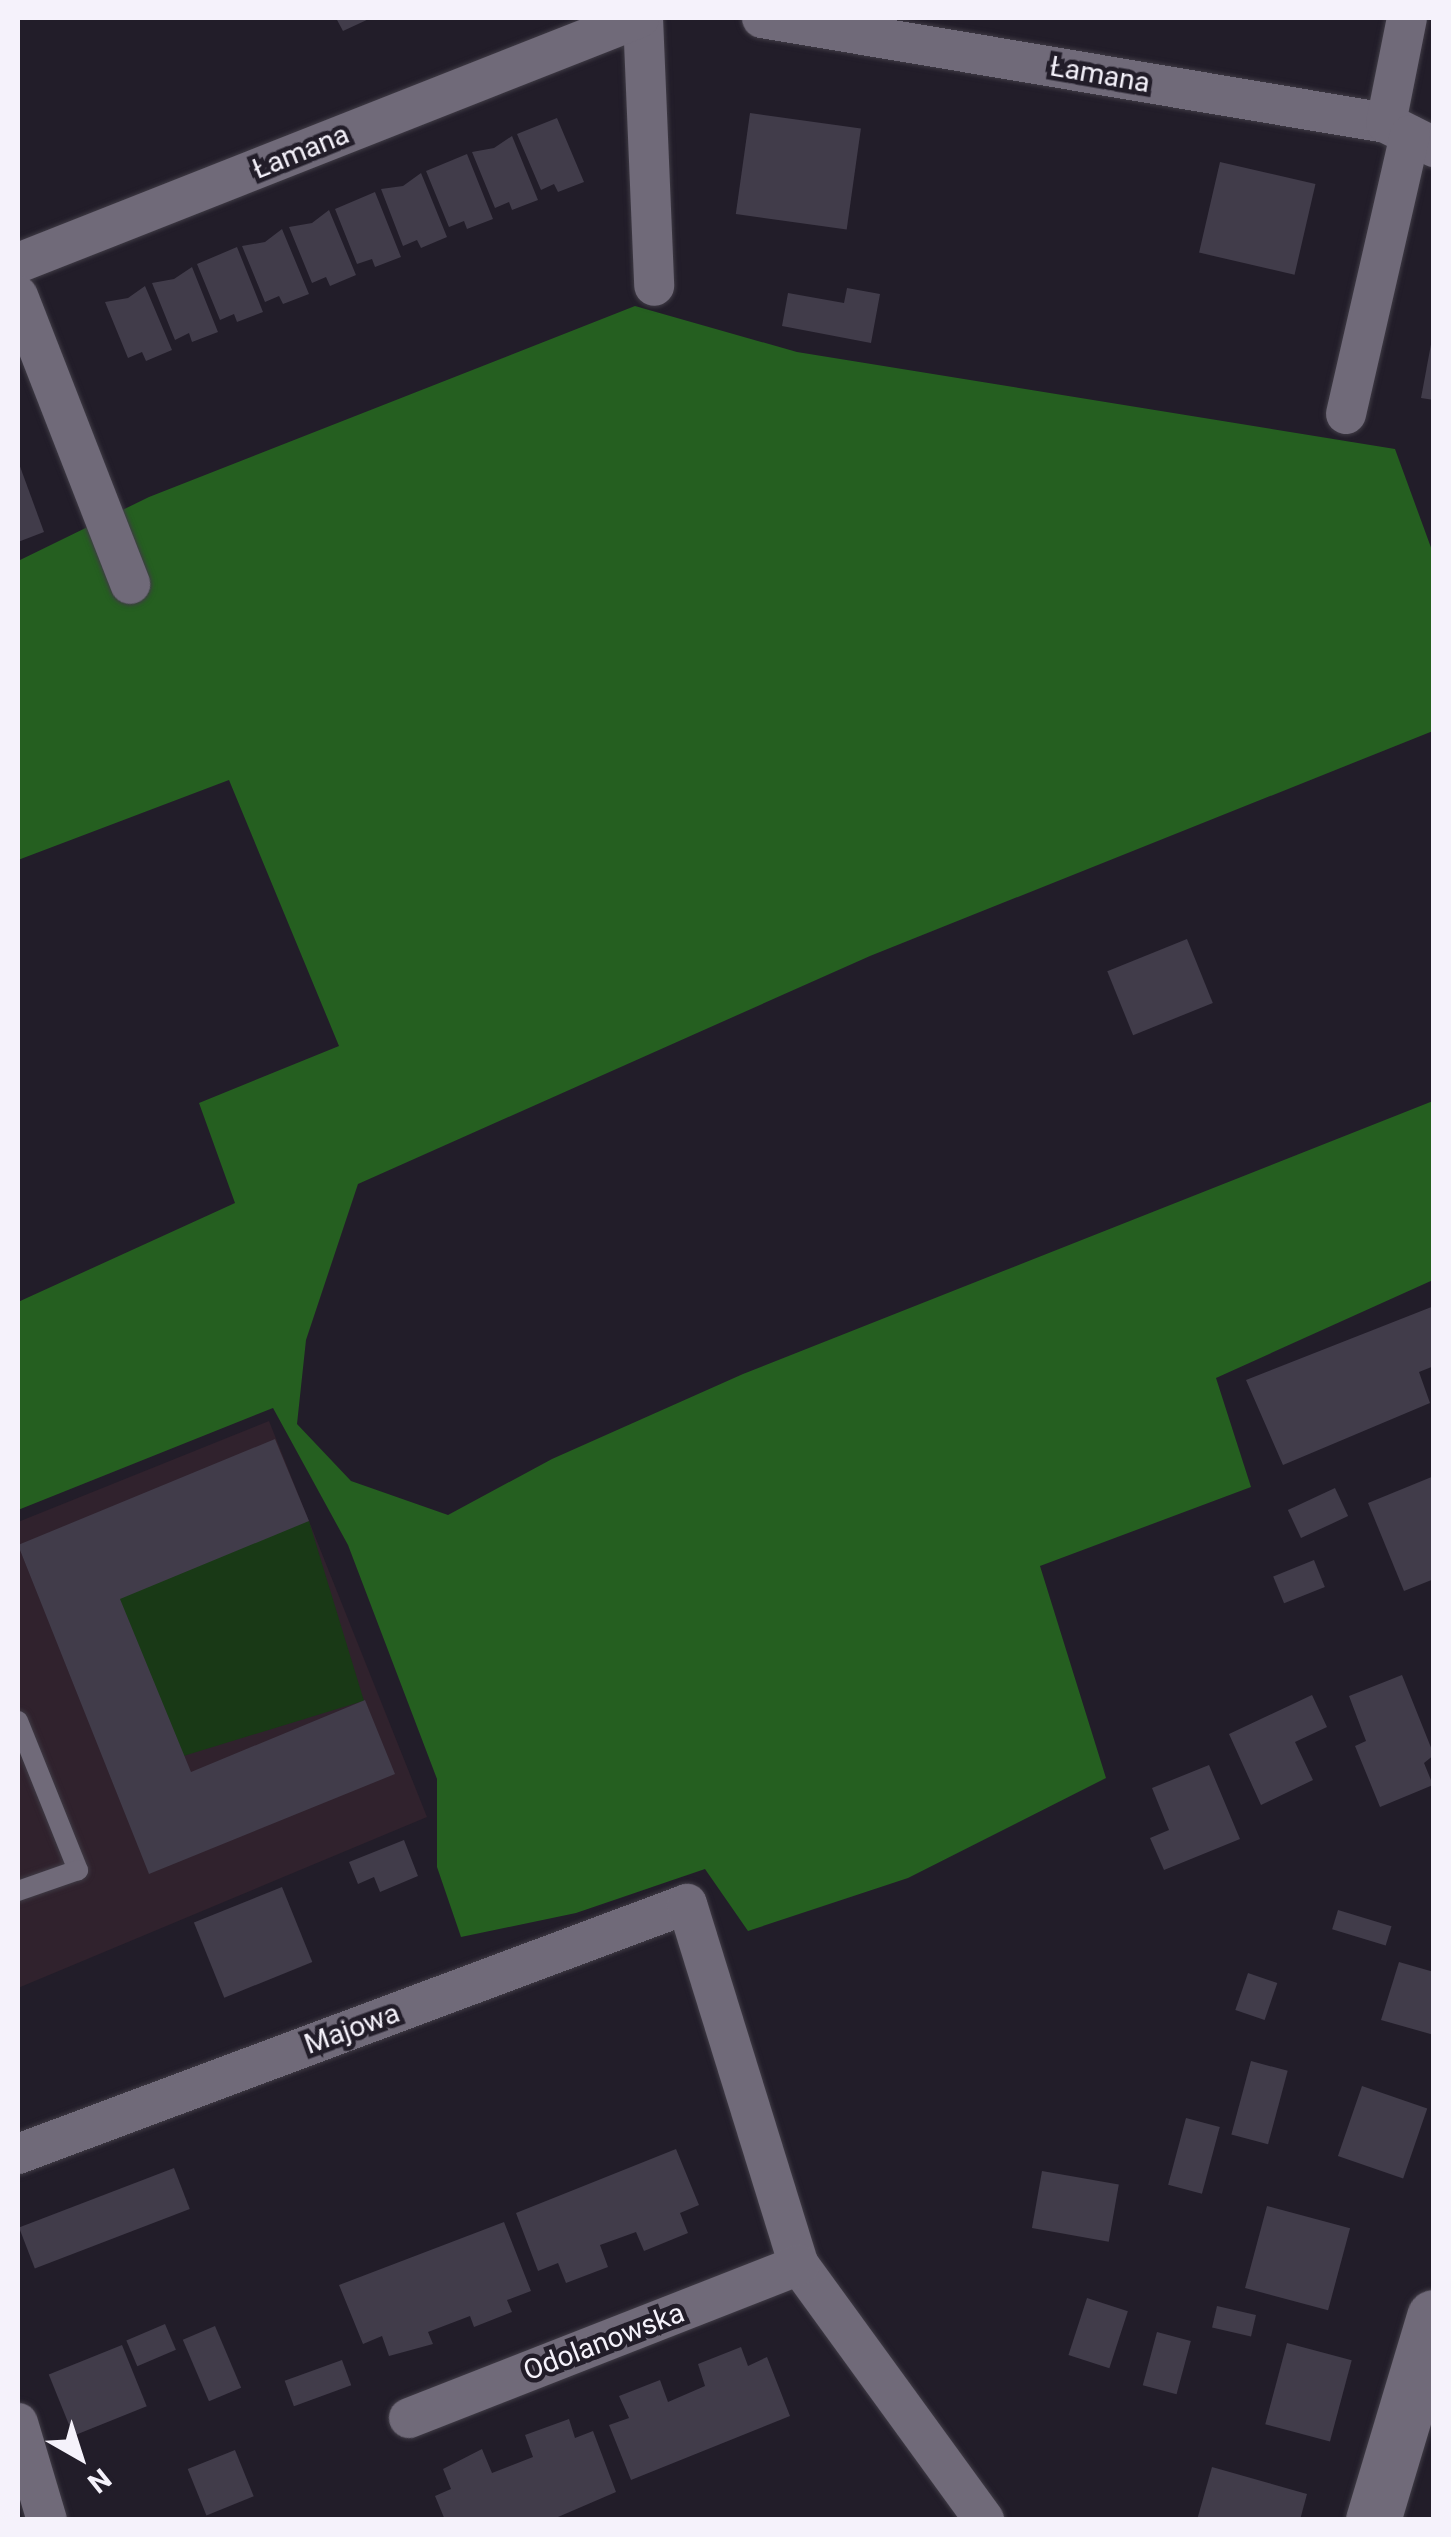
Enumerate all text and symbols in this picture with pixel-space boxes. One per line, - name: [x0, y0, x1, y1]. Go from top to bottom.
- street label: Łamana: [1047, 50, 1153, 100]
- street label: Łamana: [248, 118, 354, 186]
- street label: Majowa: [300, 1996, 404, 2062]
- street label: Odolanowska: [519, 2296, 689, 2388]
- north arrow: [30, 2407, 130, 2507]
- text: N: [81, 2462, 117, 2500]

